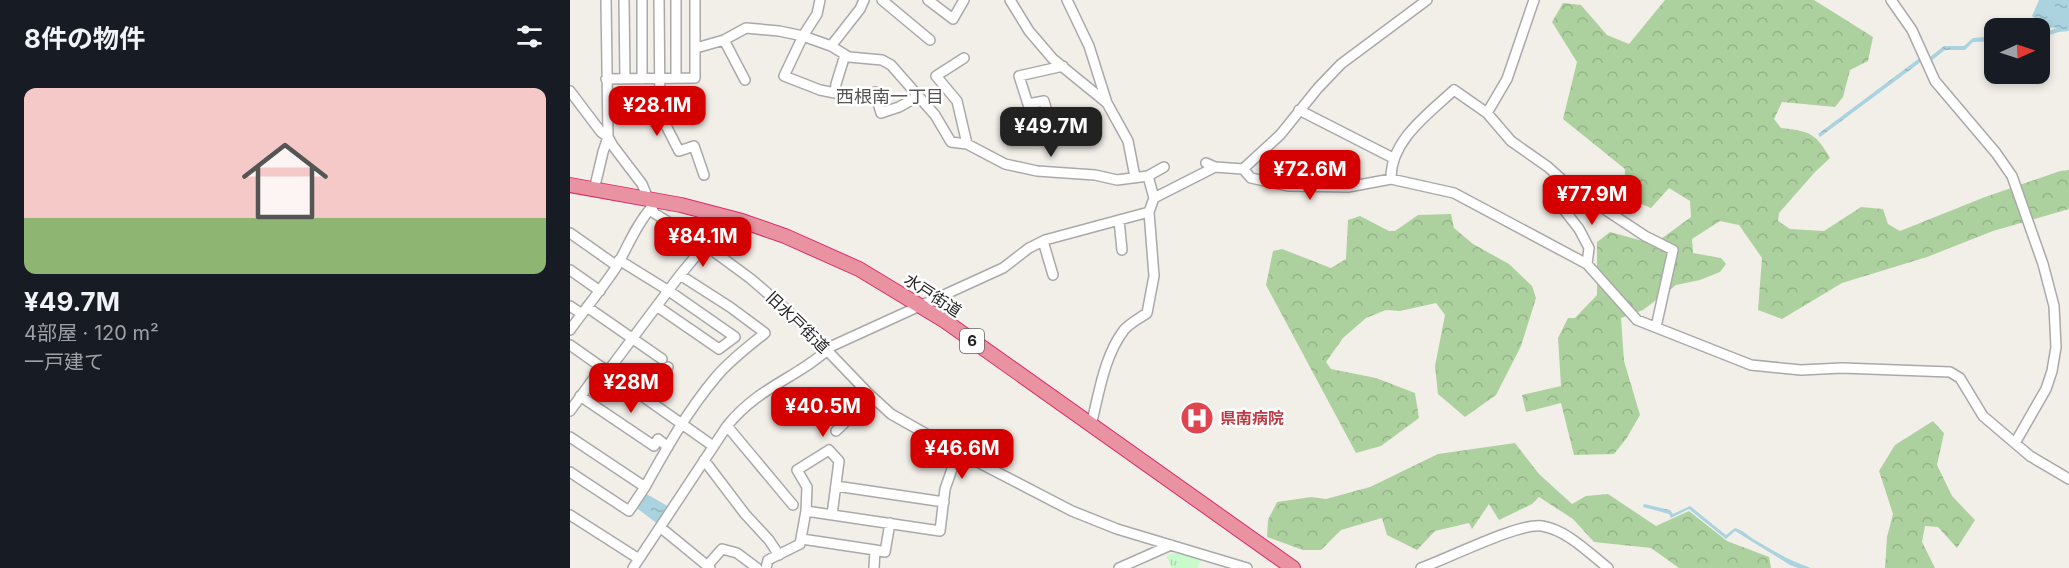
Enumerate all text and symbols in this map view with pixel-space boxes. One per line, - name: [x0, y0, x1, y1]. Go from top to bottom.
- north arrow: [1984, 18, 2050, 84]
- map controls: [1984, 18, 2050, 84]
- icon: filters: [513, 20, 546, 53]
- text: 8件の物件: [24, 23, 145, 54]
- pin: ¥28.1M: [608, 86, 706, 137]
- district label: 西根南一丁目: [836, 86, 944, 107]
- text: ¥28.1M: [623, 93, 691, 117]
- pin: ¥49.7M: [1002, 107, 1100, 158]
- text: ¥49.7M: [1014, 114, 1088, 138]
- icon: home: [231, 127, 339, 235]
- pin: ¥72.6M: [1261, 150, 1359, 201]
- text: ¥72.6M: [1273, 157, 1347, 181]
- pin: ¥77.9M: [1543, 175, 1641, 226]
- text: ¥77.9M: [1557, 182, 1627, 206]
- pin: ¥84.1M: [654, 217, 752, 268]
- text: ¥84.1M: [668, 224, 738, 248]
- street label: 水戸街道: [901, 269, 965, 321]
- text: ¥49.7M: [24, 286, 120, 317]
- street label: 旧水戸街道: [762, 287, 834, 357]
- text: 4部屋 · 120 m²: [24, 321, 159, 345]
- road number: 6: [960, 329, 984, 353]
- text: 一戸建て: [24, 350, 104, 374]
- pin: ¥28M: [595, 363, 667, 414]
- text: ¥28M: [603, 370, 659, 394]
- pin: ¥40.5M: [774, 387, 872, 438]
- text: ¥40.5M: [785, 394, 861, 418]
- hospital icon: 県南病院: [1179, 400, 1215, 436]
- place label: 県南病院: [1220, 408, 1284, 428]
- pin: ¥46.6M: [913, 429, 1011, 480]
- text: ¥46.6M: [924, 436, 1000, 460]

